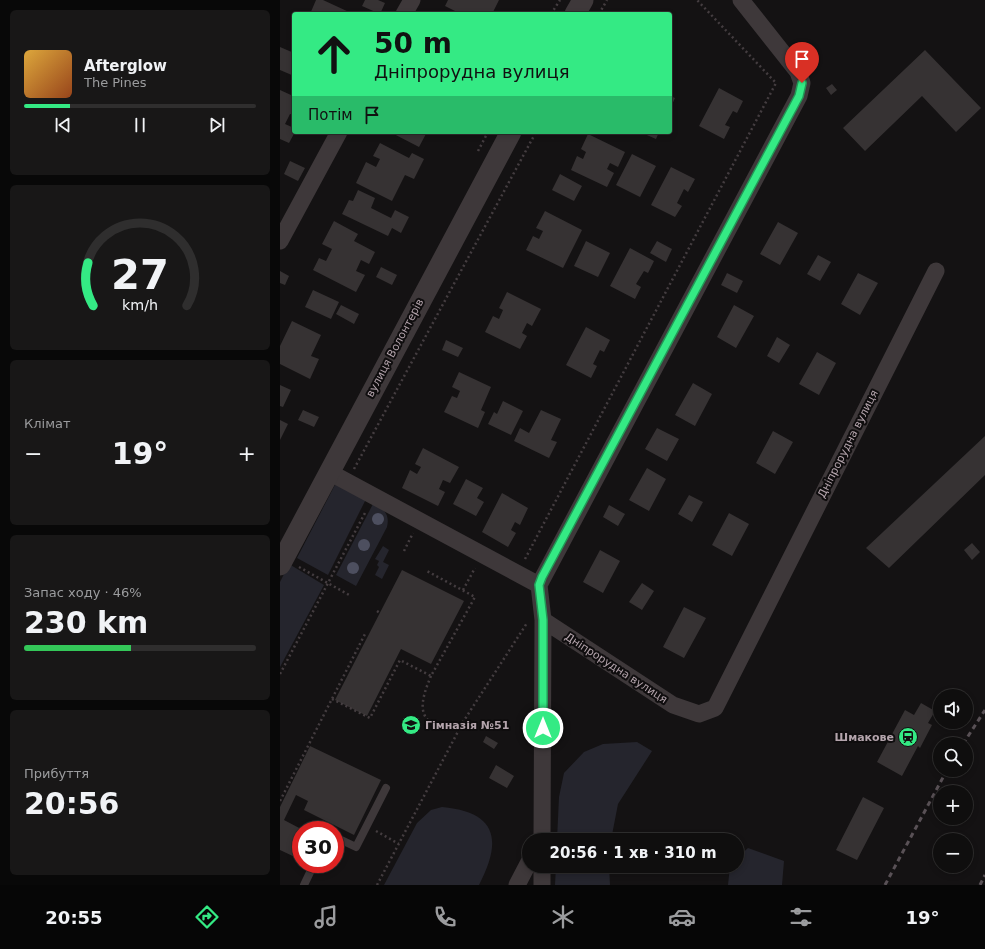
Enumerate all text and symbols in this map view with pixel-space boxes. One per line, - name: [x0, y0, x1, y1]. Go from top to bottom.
- text: 50 m: [374, 27, 452, 60]
- icon: ahead: [308, 28, 360, 80]
- pin: [785, 42, 819, 83]
- icon: arrive: [791, 48, 813, 70]
- text: Afterglow: [84, 57, 167, 75]
- text: Дніпрорудна вулиця: [374, 61, 570, 82]
- text: The Pines: [84, 75, 147, 90]
- icon: arrive: [361, 104, 383, 126]
- text: Потім: [308, 106, 353, 124]
- icon: previous: [52, 114, 74, 136]
- icon: pause: [129, 114, 151, 136]
- icon: next: [206, 114, 228, 136]
- text: 27: [111, 249, 169, 298]
- text: km/h: [122, 296, 158, 312]
- street label: вулиця Волонтерів: [364, 297, 426, 399]
- street label: Дніпрорудна вулиця: [815, 388, 881, 500]
- text: Клімат: [24, 416, 71, 431]
- text: 19°: [112, 436, 168, 471]
- text: −: [24, 441, 42, 466]
- text: +: [238, 441, 256, 466]
- text: Запас ходу · 46%: [24, 585, 142, 600]
- text: 230 km: [24, 605, 148, 640]
- street label: Дніпрорудна вулиця: [562, 630, 670, 706]
- map controls: [933, 689, 973, 873]
- button: sound: [933, 689, 973, 729]
- position arrow: [522, 707, 564, 749]
- school or university icon: Гімназія №51: [400, 714, 422, 736]
- place label: Гімназія №51: [425, 719, 509, 732]
- station icon: Шмакове: [897, 726, 919, 748]
- place label: Шмакове: [835, 731, 894, 744]
- button: search: [933, 737, 973, 777]
- text: Прибуття: [24, 766, 89, 781]
- button: +: [933, 785, 973, 825]
- text: 20:56: [24, 786, 120, 821]
- speed limit sign: 30: [292, 821, 344, 873]
- button: −: [933, 833, 973, 873]
- text: 20:56 · 1 хв · 310 m: [549, 844, 717, 862]
- icon: directions: [193, 903, 221, 931]
- icon: music: [312, 903, 340, 931]
- icon: phone: [431, 903, 459, 931]
- icon: climate: [549, 903, 577, 931]
- icon: car: [668, 903, 696, 931]
- icon: filters: [787, 903, 815, 931]
- text: 20:55: [45, 907, 103, 928]
- text: 19°: [906, 907, 940, 928]

